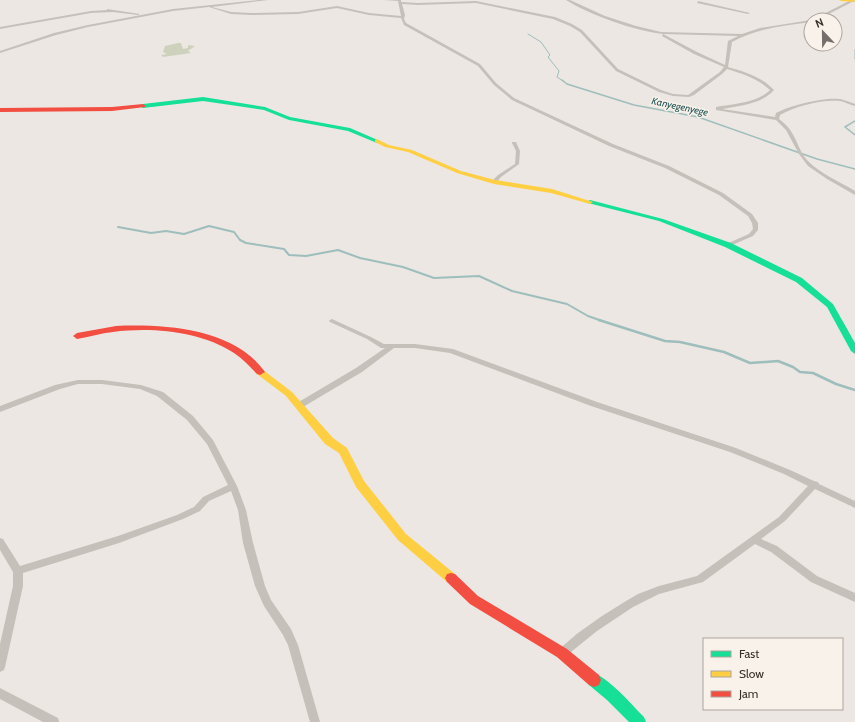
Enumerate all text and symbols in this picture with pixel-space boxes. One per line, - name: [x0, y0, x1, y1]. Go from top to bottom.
- north arrow: [803, 12, 843, 52]
- text: N: [813, 15, 825, 31]
- water label: Kanyegenyege: [650, 94, 710, 119]
- legend: [703, 638, 843, 710]
- text: Fast: [739, 646, 759, 661]
- text: Slow: [739, 666, 764, 681]
- text: Jam: [738, 686, 758, 701]

